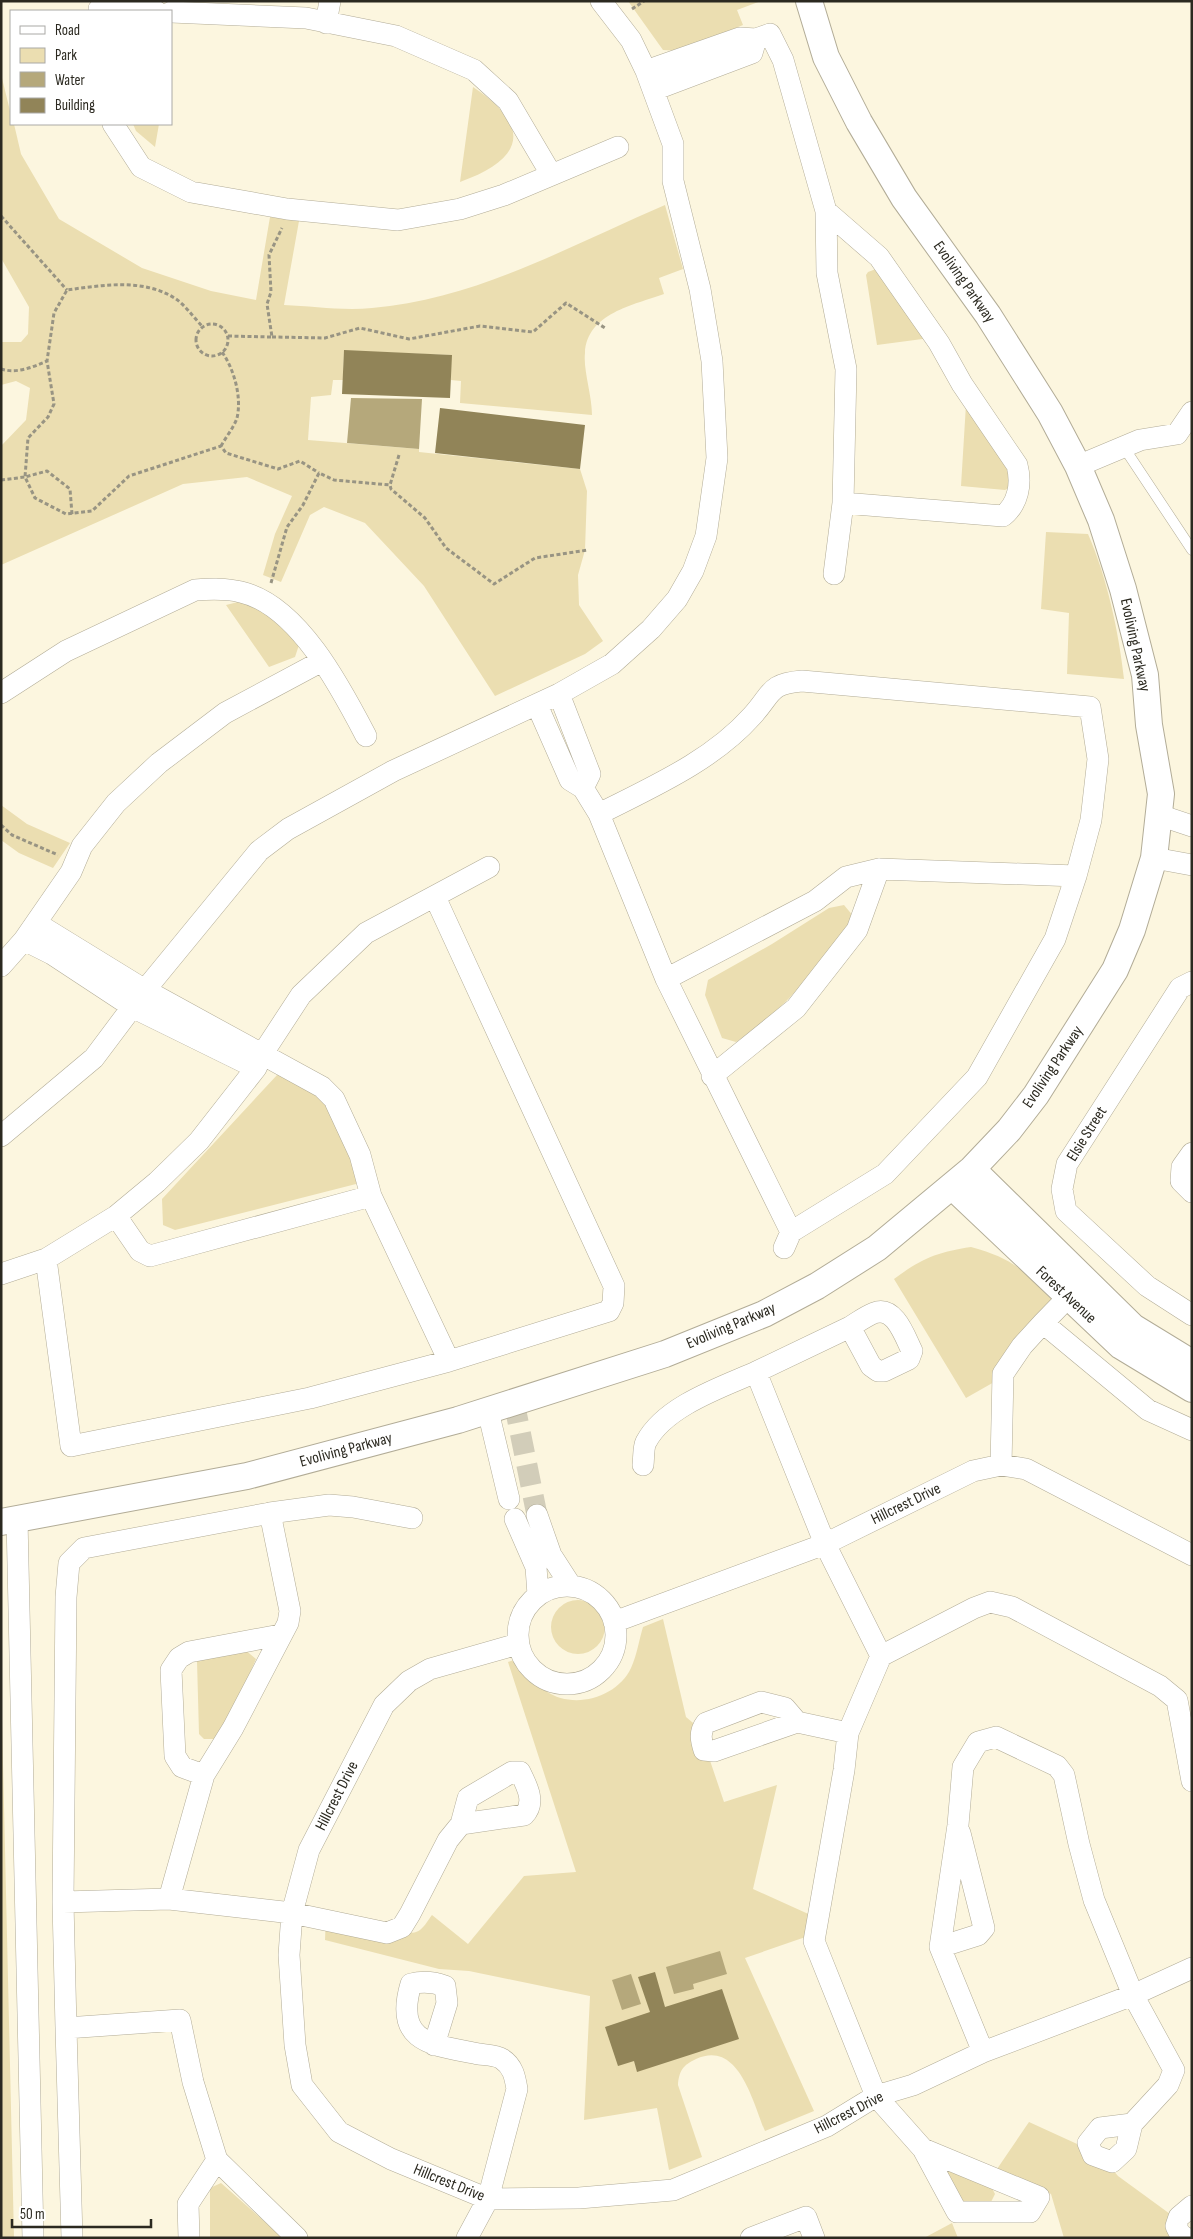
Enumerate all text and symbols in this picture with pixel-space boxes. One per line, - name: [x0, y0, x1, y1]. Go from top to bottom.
- legend: [10, 10, 172, 125]
- text: Road: [55, 21, 80, 40]
- text: Park: [55, 46, 77, 65]
- text: Water: [55, 71, 86, 90]
- text: Building: [55, 96, 95, 115]
- street label: Evoliving Parkway: [929, 238, 999, 326]
- street label: Evoliving Parkway: [1116, 597, 1154, 693]
- street label: Evoliving Parkway: [1019, 1022, 1087, 1112]
- street label: Elsie Street: [1063, 1103, 1111, 1165]
- street label: Forest Avenue: [1032, 1262, 1100, 1328]
- street label: Evoliving Parkway: [684, 1299, 778, 1353]
- street label: Evoliving Parkway: [298, 1429, 394, 1471]
- street label: Hillcrest Drive: [868, 1479, 944, 1529]
- street label: Hillcrest Drive: [311, 1758, 363, 1834]
- street label: Hillcrest Drive: [811, 2087, 887, 2139]
- street label: Hillcrest Drive: [411, 2160, 487, 2206]
- scale bar: [12, 2196, 151, 2228]
- text: 50 m: [20, 2205, 45, 2224]

